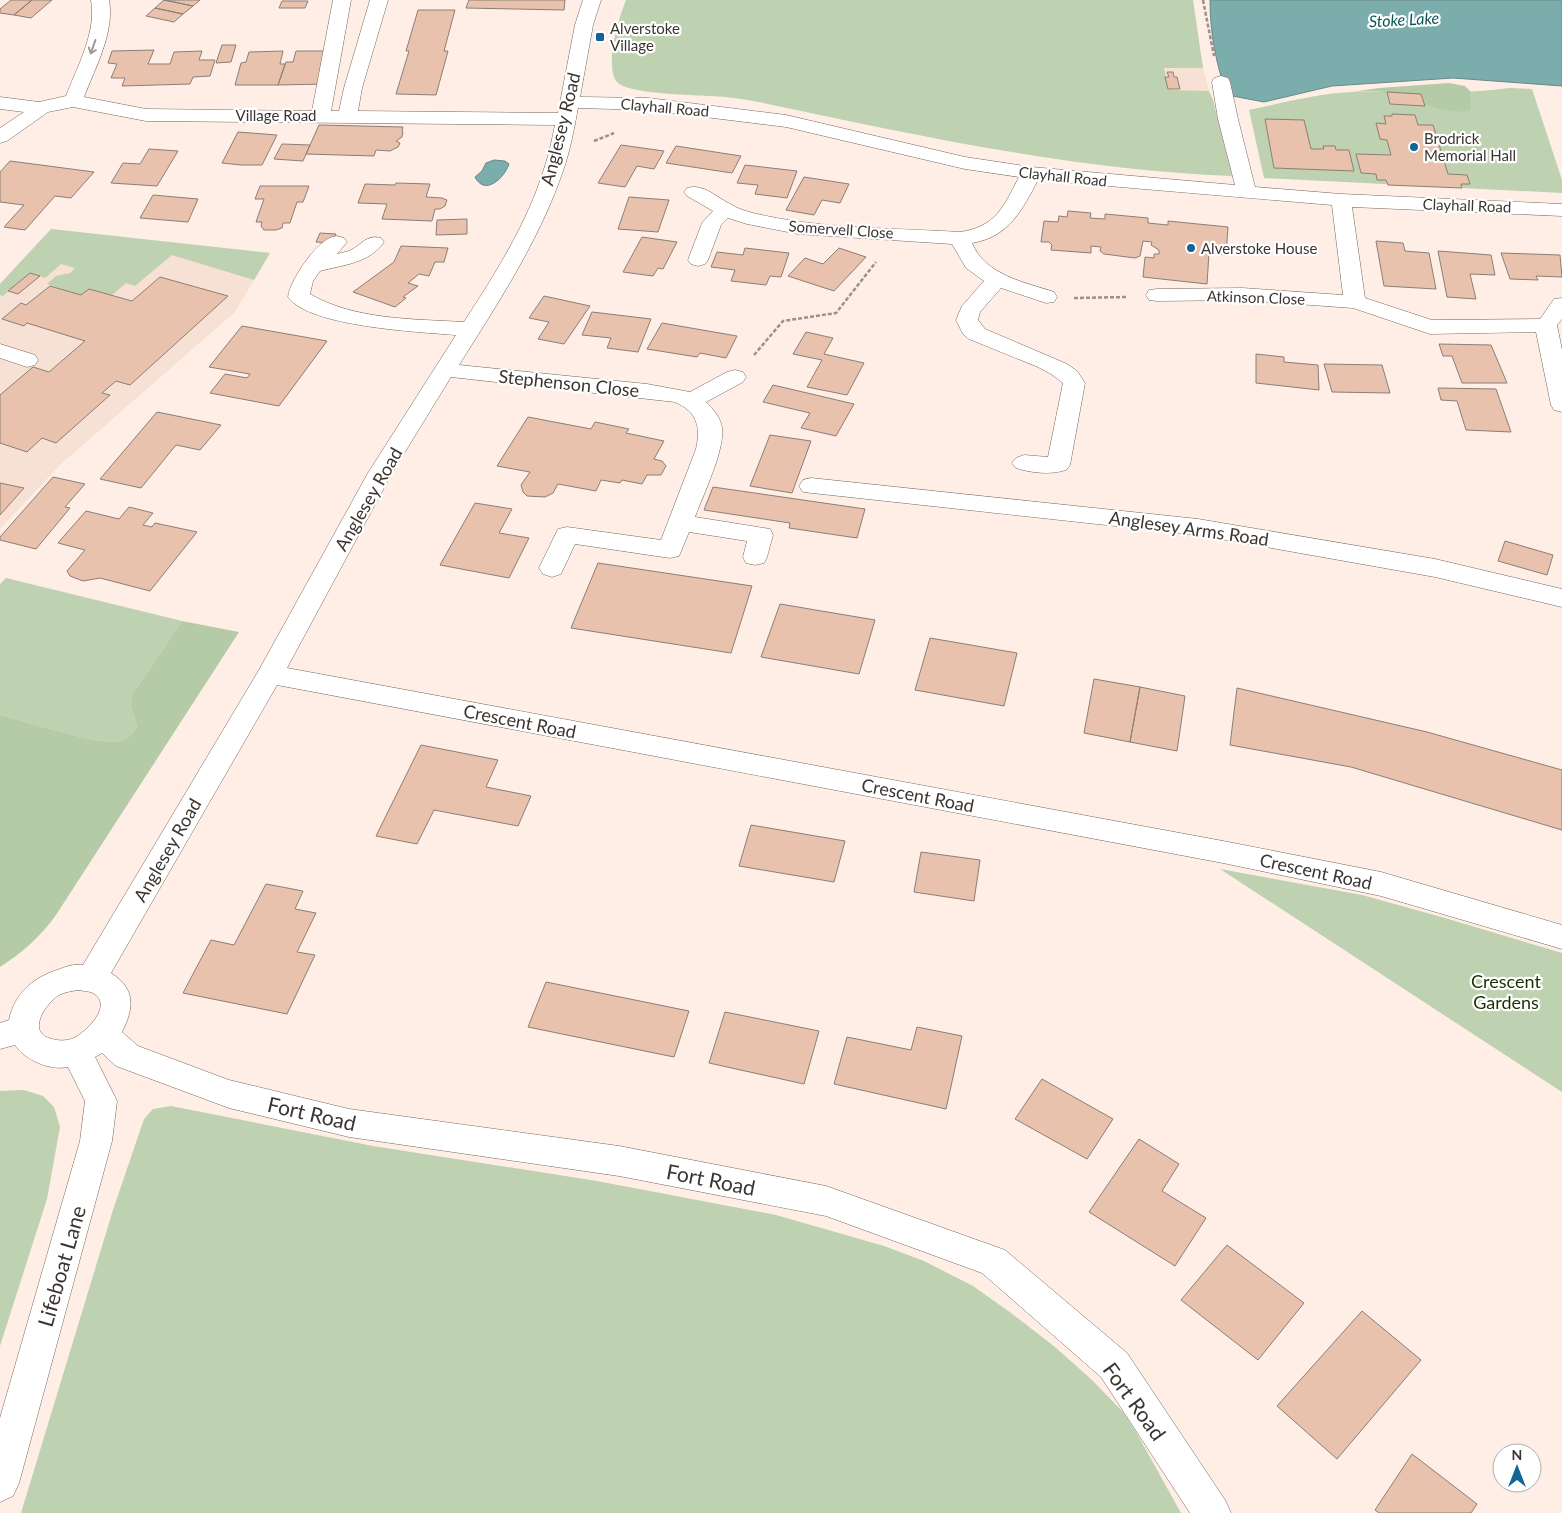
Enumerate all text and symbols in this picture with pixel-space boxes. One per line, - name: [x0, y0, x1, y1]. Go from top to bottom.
- water label: Stoke Lake: [1368, 8, 1440, 30]
- place label: Alverstoke Village: [610, 19, 680, 54]
- marker: Alverstoke Village: [594, 31, 606, 43]
- one-way arrow: [88, 38, 97, 54]
- street label: Anglesey Road: [535, 70, 585, 188]
- street label: Clayhall Road: [620, 94, 710, 120]
- street label: Village Road: [236, 106, 317, 124]
- place label: Brodrick Memorial Hall: [1424, 129, 1516, 164]
- marker: Brodrick Memorial Hall: [1408, 141, 1420, 153]
- street label: Clayhall Road: [1018, 162, 1108, 190]
- street label: Clayhall Road: [1422, 194, 1512, 216]
- street label: Somervell Close: [788, 216, 894, 242]
- place label: Alverstoke House: [1201, 239, 1317, 257]
- marker: Alverstoke House: [1185, 242, 1197, 254]
- street label: Atkinson Close: [1207, 286, 1306, 308]
- street label: Stephenson Close: [498, 365, 640, 401]
- street label: Anglesey Road: [330, 443, 406, 555]
- street label: Anglesey Arms Road: [1108, 506, 1270, 550]
- street label: Crescent Road: [462, 699, 578, 743]
- street label: Crescent Road: [860, 773, 976, 817]
- street label: Anglesey Road: [129, 794, 205, 906]
- street label: Crescent Road: [1258, 848, 1374, 894]
- park label: Crescent Gardens: [1471, 970, 1541, 1013]
- street label: Fort Road: [265, 1091, 359, 1135]
- street label: Fort Road: [664, 1158, 758, 1200]
- street label: Lifeboat Lane: [32, 1203, 90, 1329]
- street label: Fort Road: [1098, 1357, 1172, 1445]
- north arrow: [1492, 1443, 1542, 1493]
- text: N: [1512, 1446, 1522, 1463]

